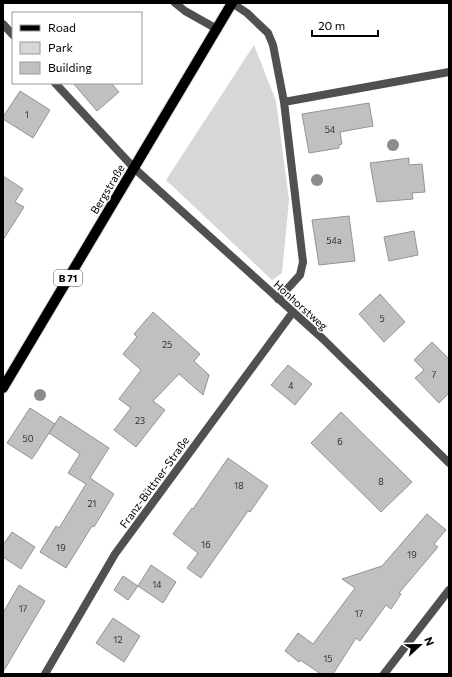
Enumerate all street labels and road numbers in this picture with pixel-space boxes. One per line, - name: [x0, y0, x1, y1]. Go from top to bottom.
- street label: Bergstraße: [87, 162, 127, 216]
- road number: B 71: [54, 270, 82, 286]
- street label: Honhorstweg: [271, 277, 331, 333]
- street label: Franz-Büttner-Straße: [117, 434, 192, 530]

